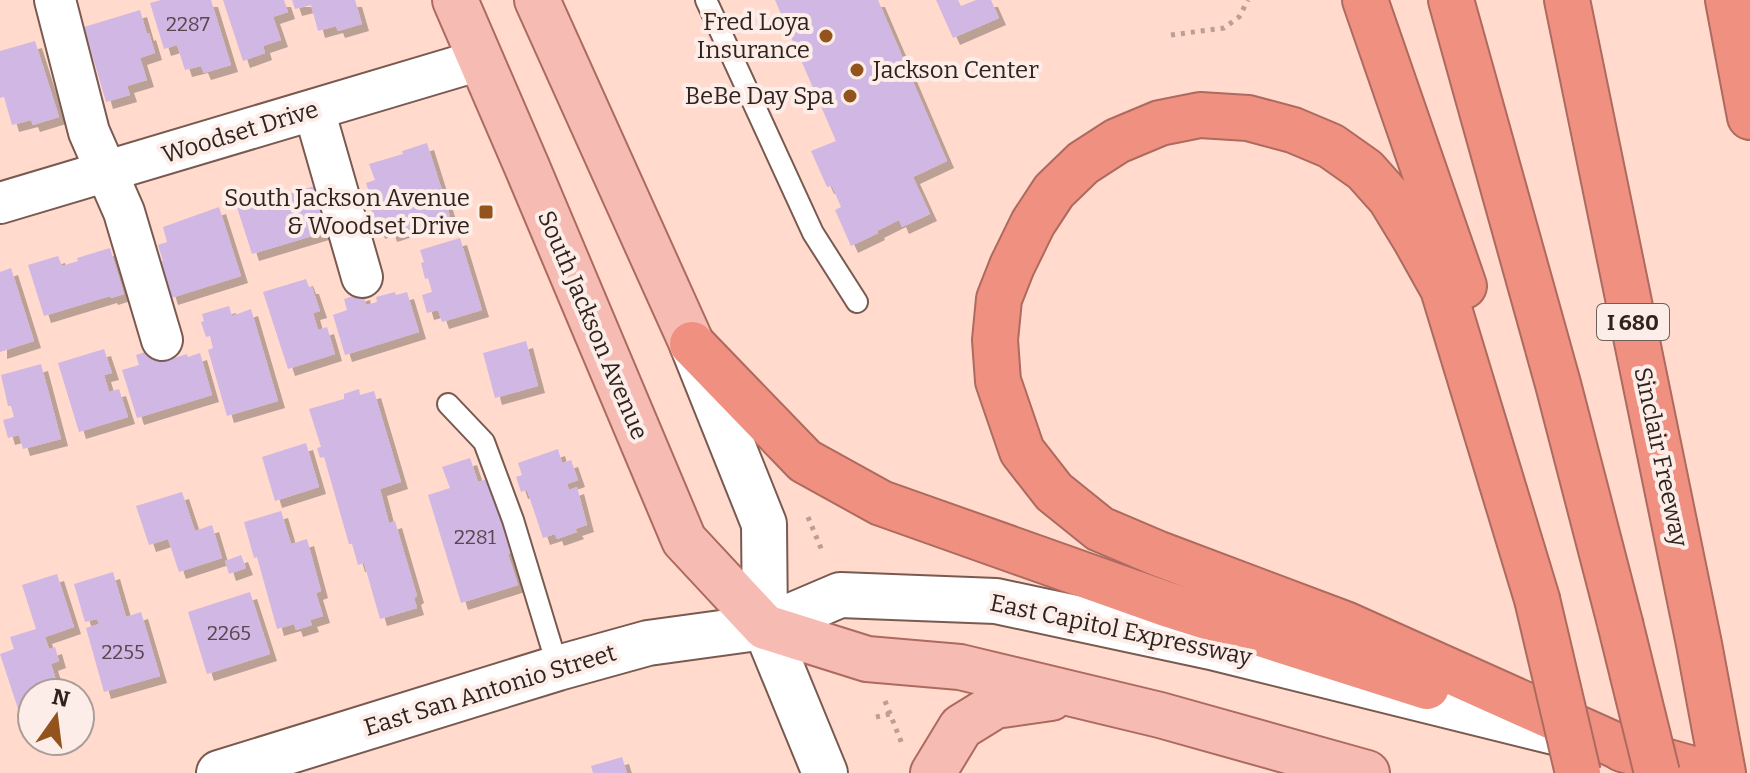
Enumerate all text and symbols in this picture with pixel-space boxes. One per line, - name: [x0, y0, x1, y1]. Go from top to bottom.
- place label: Fred Loya Insurance: [697, 8, 810, 64]
- house number: 2287: [166, 12, 210, 36]
- marker: Fred Loya Insurance: [817, 27, 835, 45]
- place label: Jackson Center: [872, 56, 1039, 84]
- marker: Jackson Center: [848, 61, 866, 79]
- place label: BeBe Day Spa: [685, 82, 834, 110]
- marker: BeBe Day Spa: [841, 87, 859, 105]
- street label: Woodset Drive: [158, 95, 322, 169]
- place label: South Jackson Avenue & Woodset Drive: [224, 184, 470, 240]
- marker: South Jackson Avenue & Woodset Drive: [477, 203, 495, 221]
- street label: South Jackson Avenue: [532, 206, 654, 444]
- road number: I 680: [1597, 304, 1669, 340]
- street label: Sinclair Freeway: [1628, 365, 1694, 550]
- house number: 2281: [454, 525, 496, 549]
- street label: East Capitol Expressway: [987, 589, 1255, 672]
- house number: 2265: [207, 621, 251, 645]
- street label: East San Antonio Street: [361, 638, 620, 742]
- house number: 2255: [101, 640, 145, 664]
- north arrow: [16, 677, 96, 757]
- text: N: [49, 683, 72, 713]

